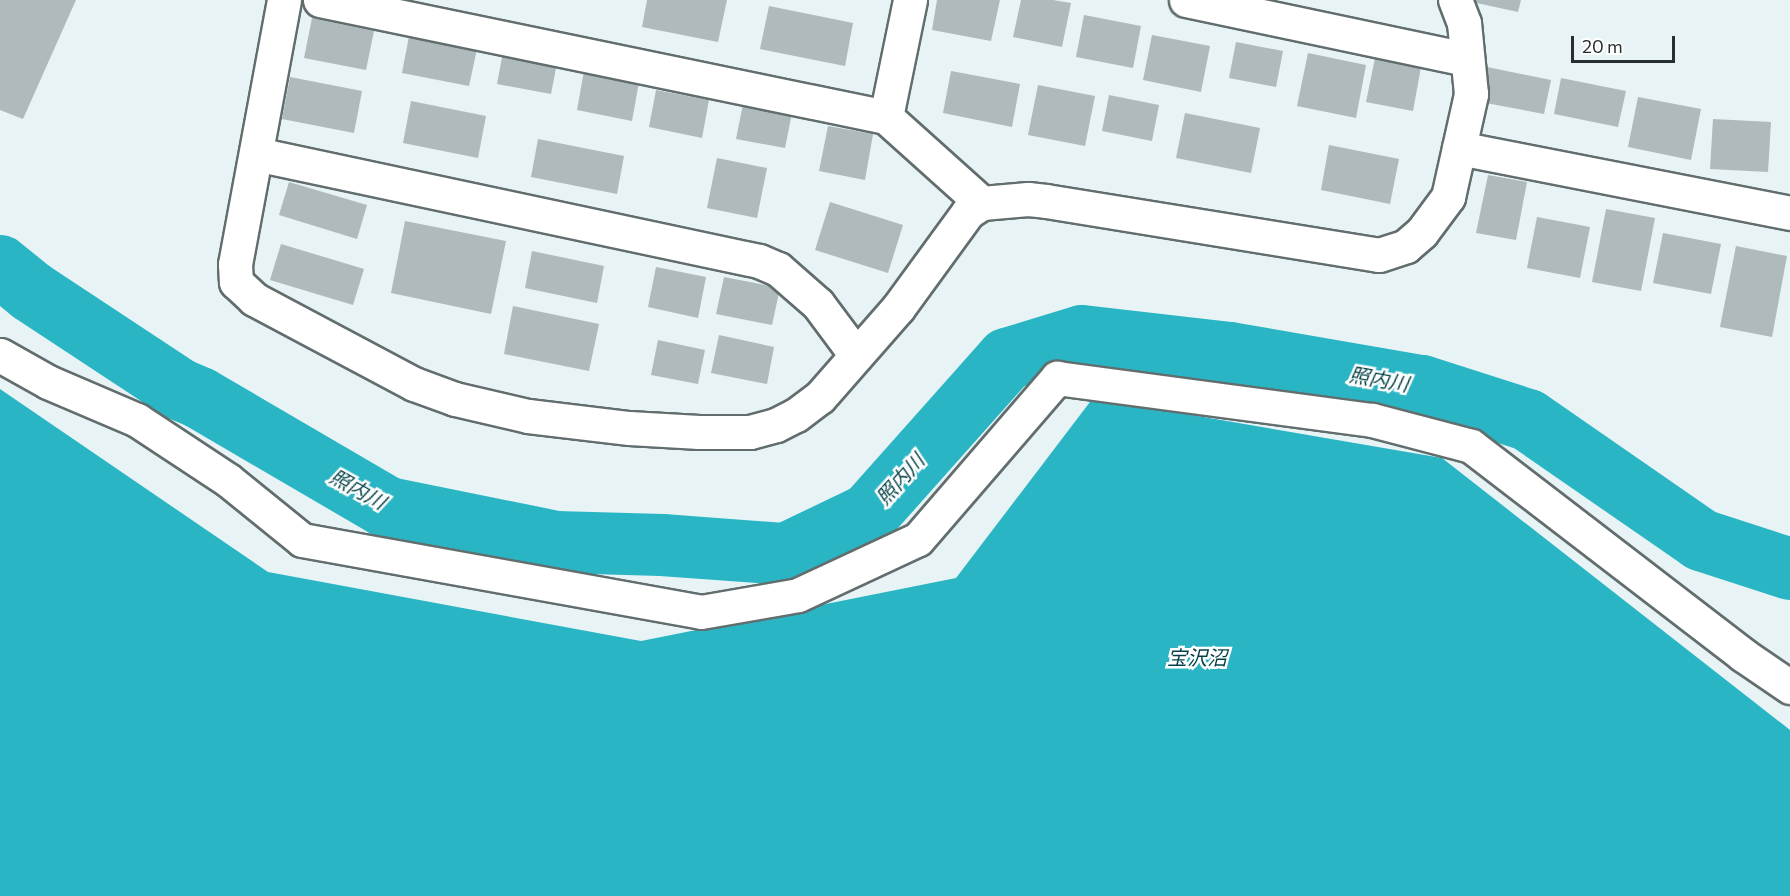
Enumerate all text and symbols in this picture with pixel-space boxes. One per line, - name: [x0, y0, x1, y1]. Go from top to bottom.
- scale bar: [1574, 24, 1678, 62]
- text: 20 m: [1582, 35, 1623, 57]
- water label: 照内川: [1347, 362, 1411, 396]
- water label: 照内川: [871, 449, 929, 509]
- water label: 照内川: [326, 464, 390, 514]
- water label: 宝沢沼: [1167, 645, 1227, 669]

